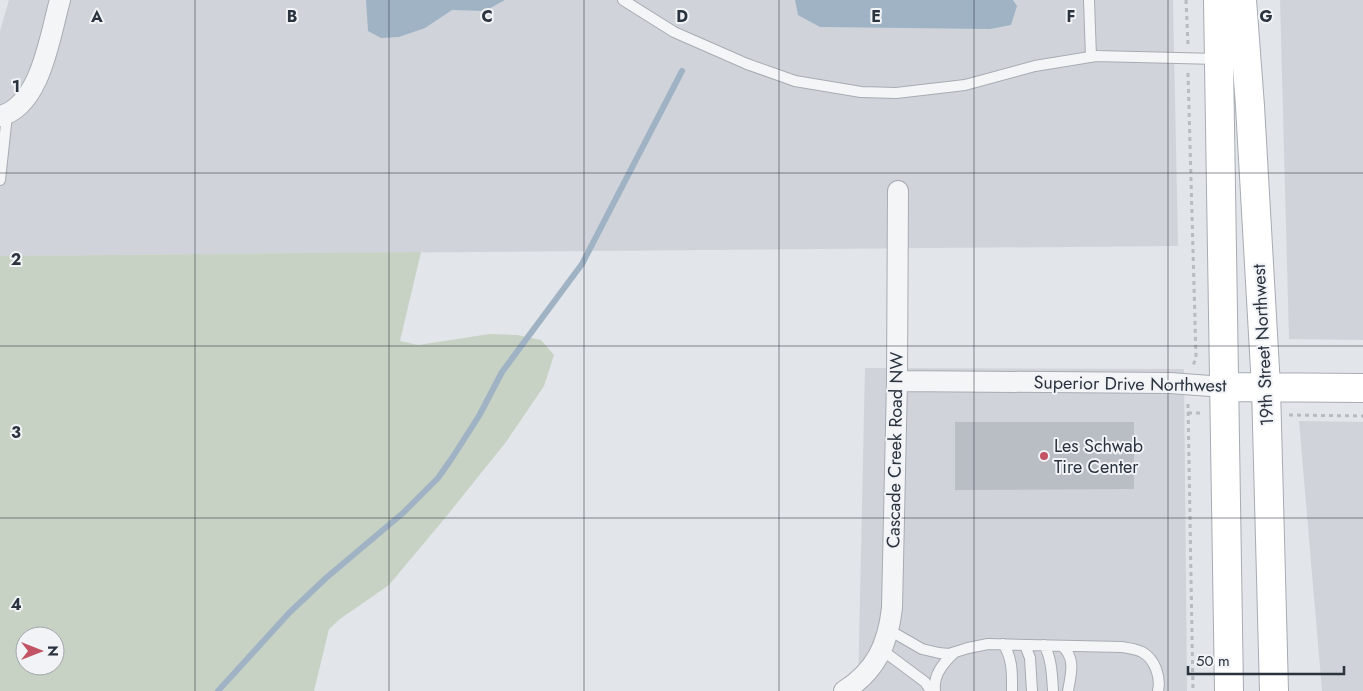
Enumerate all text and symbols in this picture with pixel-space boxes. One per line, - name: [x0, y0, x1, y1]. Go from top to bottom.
- text: A: [90, 5, 103, 28]
- text: B: [287, 5, 297, 28]
- text: C: [481, 5, 493, 28]
- text: D: [676, 5, 688, 28]
- text: E: [871, 5, 881, 28]
- text: F: [1067, 5, 1075, 28]
- text: G: [1259, 5, 1273, 28]
- text: 1: [12, 75, 20, 98]
- text: 2: [11, 248, 21, 271]
- street label: 19th Street Northwest: [1246, 263, 1280, 427]
- street label: Cascade Creek Road NW: [880, 351, 910, 548]
- street label: Superior Drive Northwest: [1033, 369, 1227, 399]
- text: 3: [11, 421, 21, 444]
- place label: Les Schwab Tire Center: [1054, 433, 1143, 480]
- marker: Les Schwab Tire Center: [1038, 450, 1050, 462]
- text: 4: [10, 593, 22, 616]
- north arrow: [15, 626, 65, 676]
- scale bar: [1188, 644, 1344, 676]
- text: N: [43, 645, 63, 657]
- text: 50 m: [1196, 650, 1230, 672]

